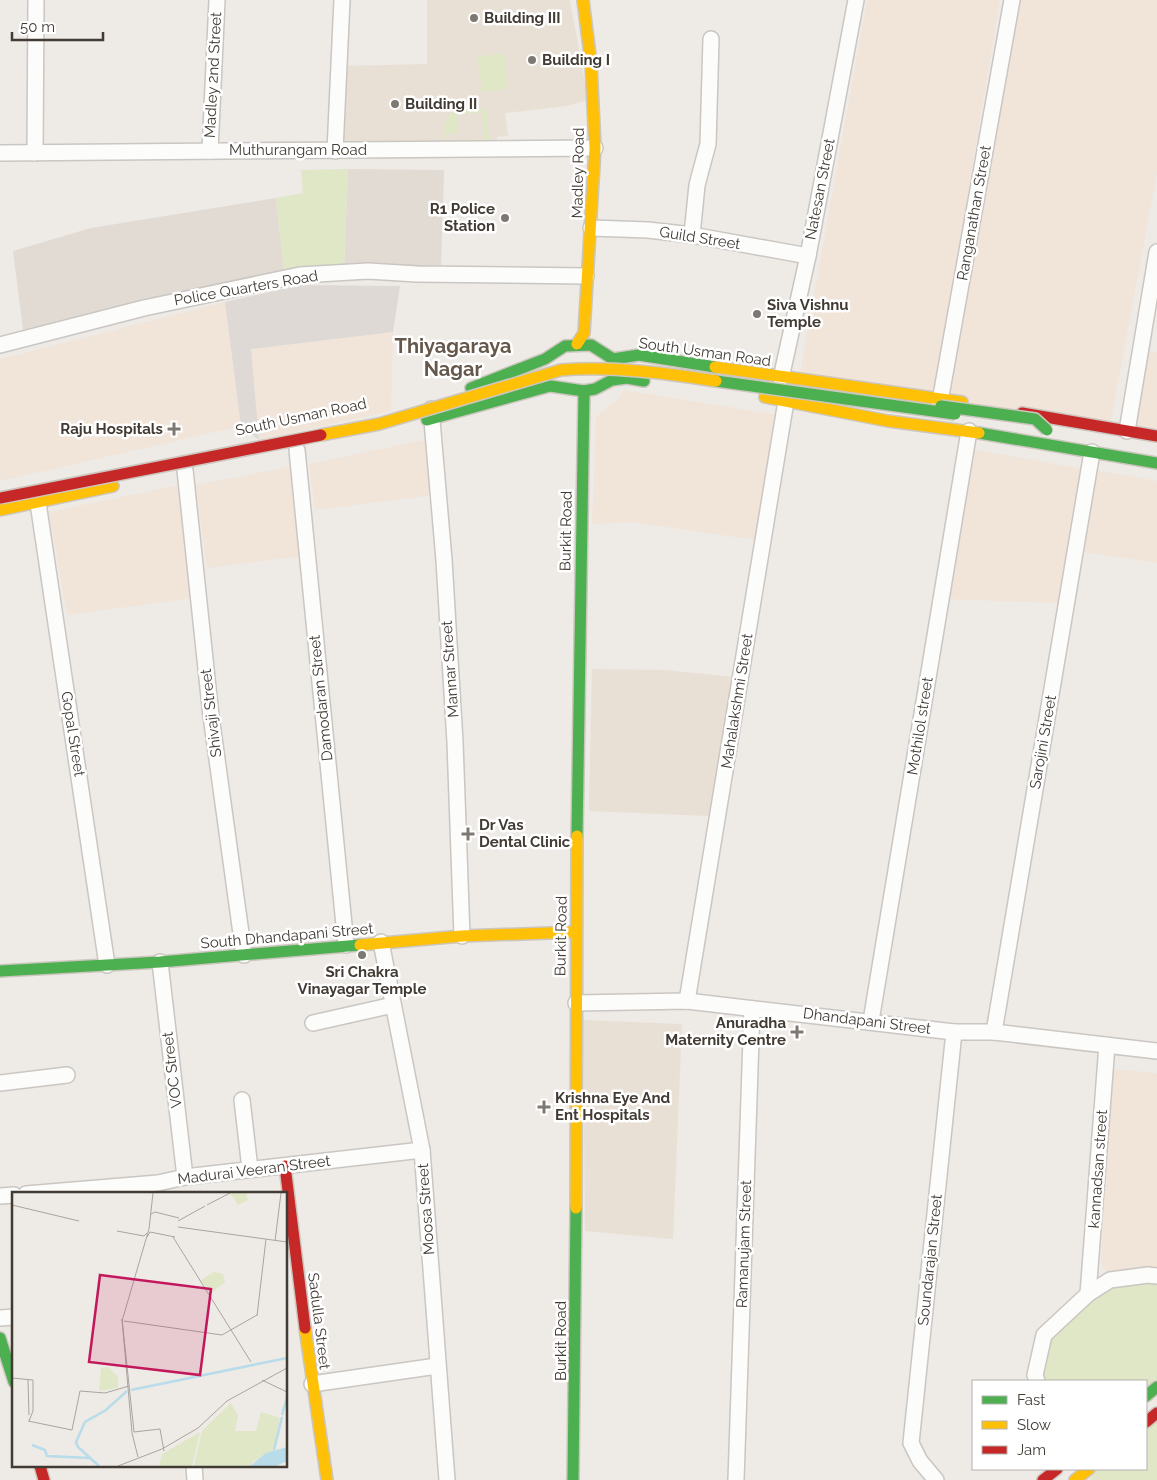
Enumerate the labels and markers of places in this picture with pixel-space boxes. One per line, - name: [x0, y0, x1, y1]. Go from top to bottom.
- place label: Building III: [484, 9, 561, 27]
- marker: Building III: [468, 12, 480, 24]
- place label: Building I: [542, 51, 610, 69]
- marker: Building I: [526, 54, 538, 66]
- place label: Building II: [405, 95, 477, 113]
- marker: Building II: [389, 98, 401, 110]
- place label: R1 Police Station: [430, 200, 495, 235]
- marker: R1 Police Station: [499, 212, 511, 224]
- place label: Siva Vishnu Temple: [767, 296, 849, 331]
- marker: Siva Vishnu Temple: [751, 308, 763, 320]
- place label: Raju Hospitals: [60, 420, 163, 438]
- marker: Raju Hospitals: [167, 422, 181, 436]
- place label: Dr Vas Dental Clinic: [479, 816, 571, 851]
- marker: Dr Vas Dental Clinic: [461, 827, 475, 841]
- marker: Sri Chakra Vinayagar Temple: [356, 949, 368, 961]
- place label: Sri Chakra Vinayagar Temple: [298, 963, 426, 998]
- place label: Anuradha Maternity Centre: [665, 1014, 786, 1049]
- marker: Anuradha Maternity Centre: [790, 1025, 804, 1039]
- place label: Krishna Eye And Ent Hospitals: [555, 1089, 671, 1124]
- marker: Krishna Eye And Ent Hospitals: [537, 1100, 551, 1114]

